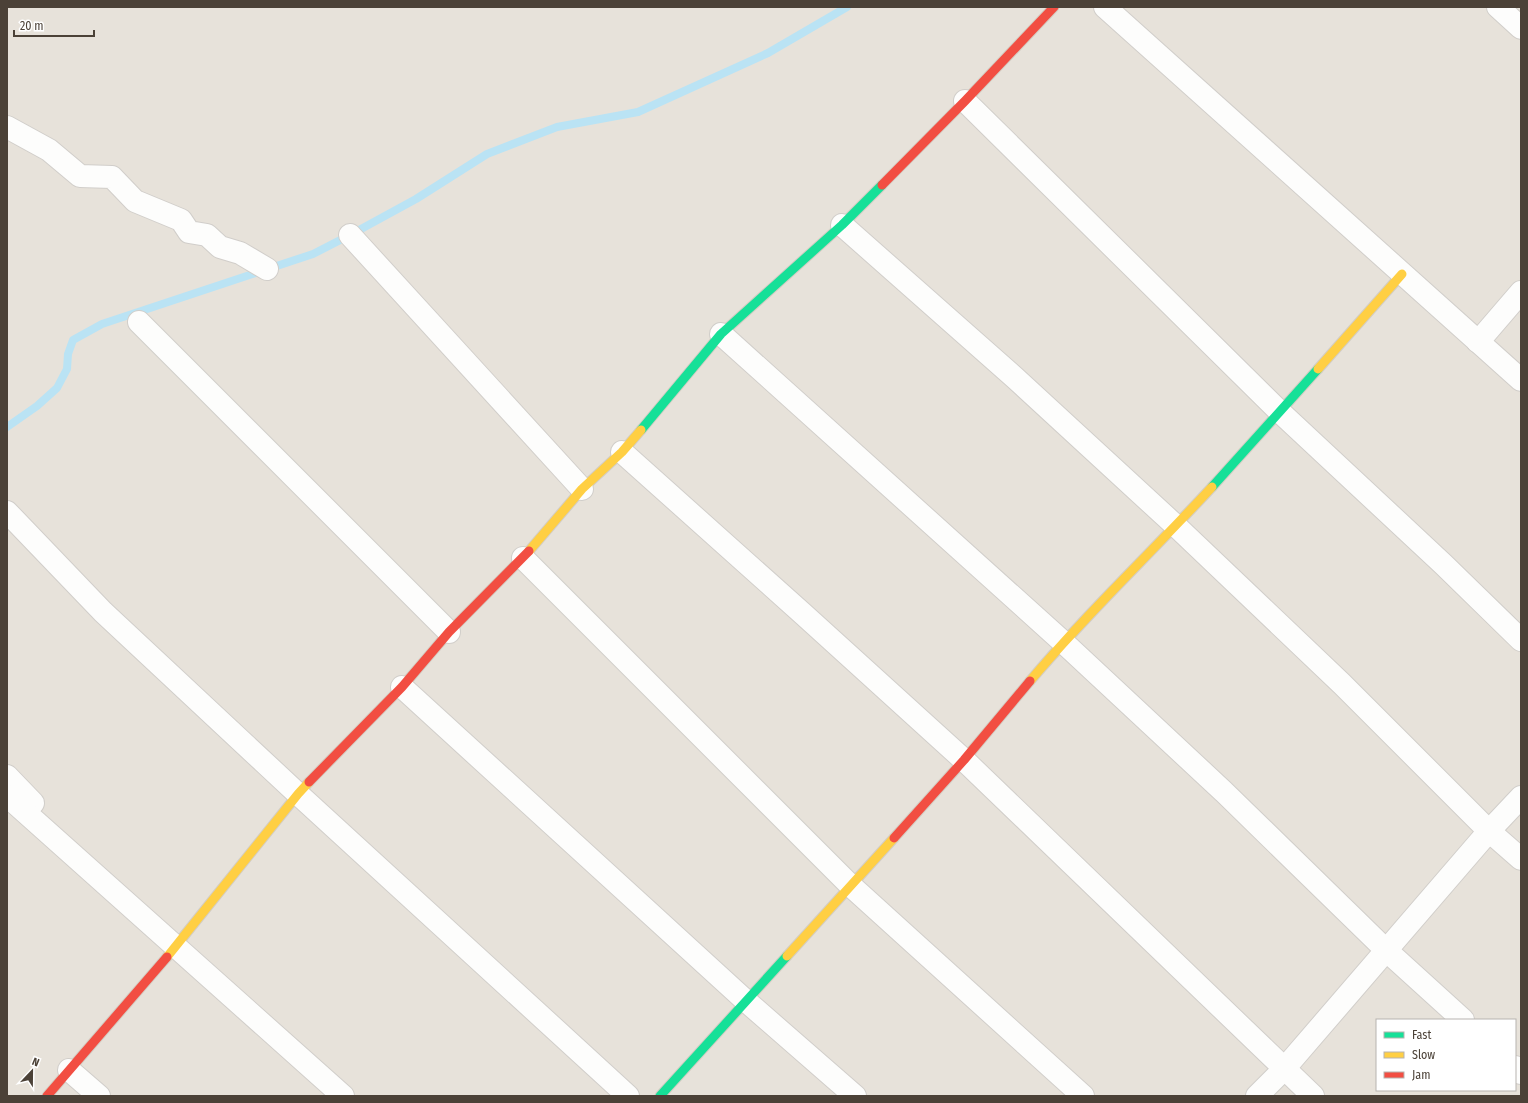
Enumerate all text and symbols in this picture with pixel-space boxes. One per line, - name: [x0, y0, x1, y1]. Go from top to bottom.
- scale bar: [14, 12, 94, 38]
- text: 20 m: [20, 19, 44, 33]
- legend: [1376, 1019, 1516, 1091]
- text: Fast: [1412, 1028, 1431, 1042]
- text: Slow: [1412, 1048, 1435, 1062]
- north arrow: [12, 1051, 52, 1091]
- text: N: [30, 1055, 41, 1069]
- text: Jam: [1412, 1068, 1430, 1082]

